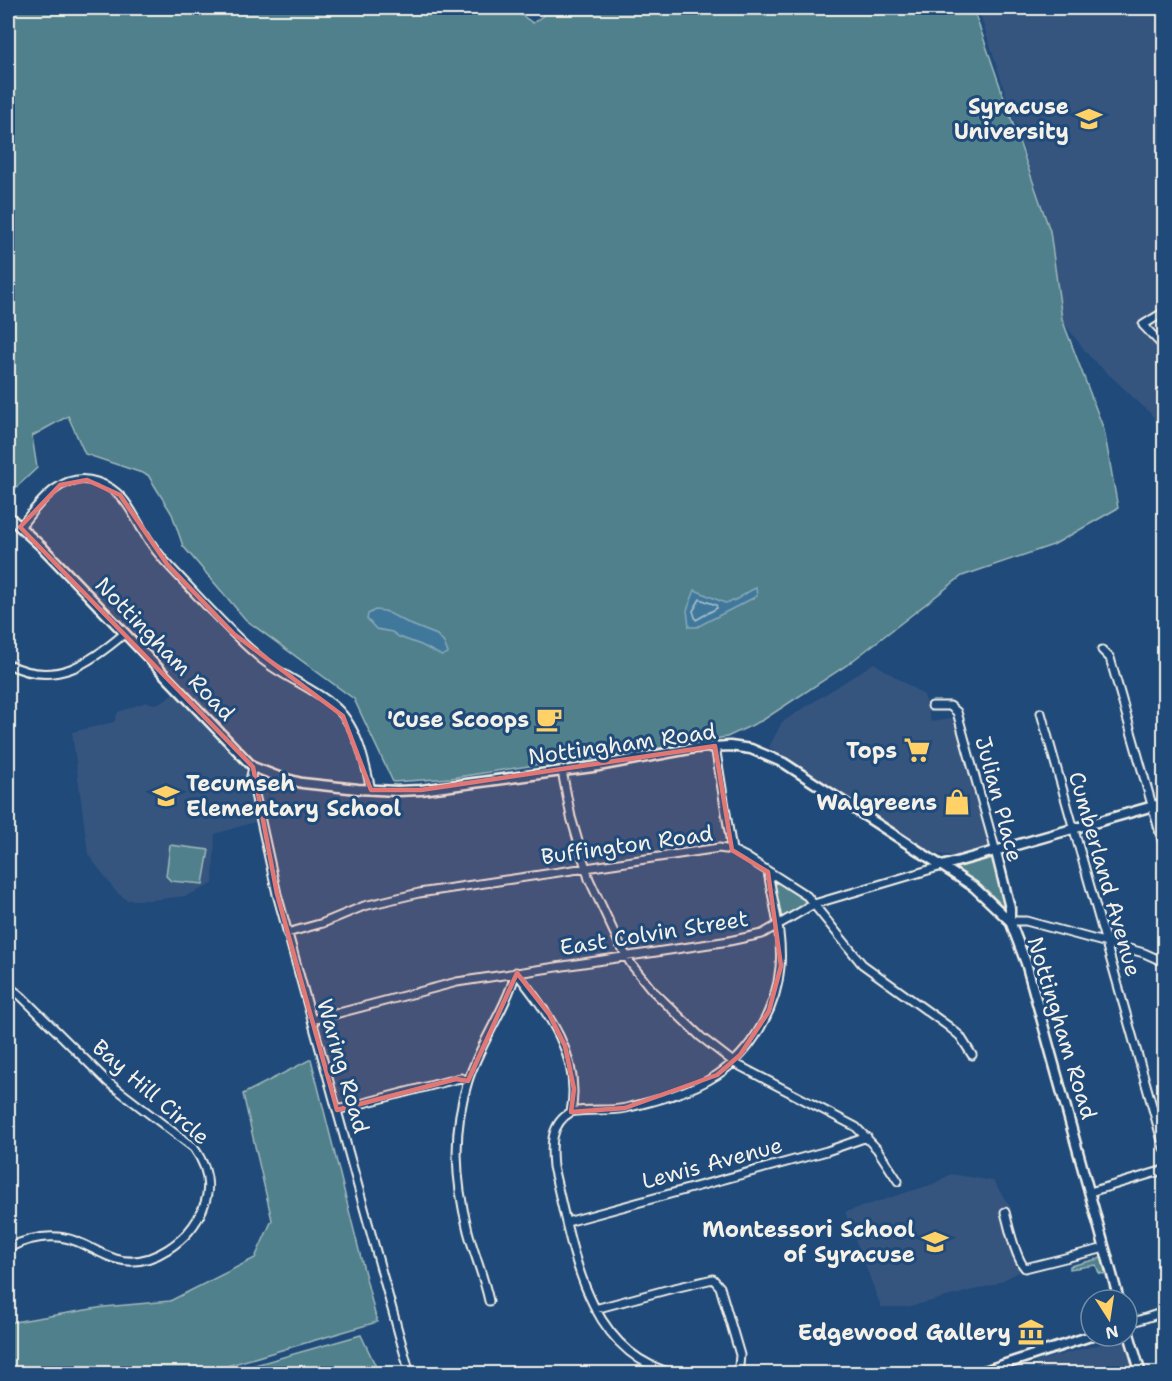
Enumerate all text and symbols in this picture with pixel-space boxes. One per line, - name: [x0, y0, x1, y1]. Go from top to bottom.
- place label: Syracuse University: [954, 92, 1069, 146]
- school or university icon: Syracuse University: [1074, 104, 1104, 134]
- street label: Nottingham Road: [89, 571, 241, 727]
- cafe icon: 'Cuse Scoops: [534, 704, 564, 734]
- place label: 'Cuse Scoops: [387, 705, 529, 734]
- street label: Nottingham Road: [526, 716, 718, 772]
- street label: Julian Place: [968, 733, 1030, 865]
- supermarket icon: Tops: [902, 735, 932, 765]
- place label: Tops: [846, 736, 897, 765]
- street label: Cumberland Avenue: [1062, 768, 1148, 980]
- place label: Tecumseh Elementary School: [186, 769, 402, 823]
- school or university icon: Tecumseh Elementary School: [151, 781, 181, 811]
- shop icon: Walgreens: [942, 787, 972, 817]
- place label: Walgreens: [816, 788, 937, 817]
- street label: Buffington Road: [539, 819, 715, 871]
- street label: East Colvin Street: [558, 904, 750, 962]
- street label: Nottingham Road: [1020, 933, 1104, 1123]
- street label: Waring Road: [310, 995, 376, 1137]
- street label: Bay Hill Circle: [86, 1033, 216, 1151]
- street label: Lewis Avenue: [638, 1130, 786, 1196]
- place label: Montessori School of Syracuse: [702, 1215, 915, 1269]
- school or university icon: Montessori School of Syracuse: [920, 1227, 950, 1257]
- north arrow: [1079, 1288, 1139, 1348]
- museum icon: Edgewood Gallery: [1016, 1317, 1046, 1347]
- place label: Edgewood Gallery: [798, 1318, 1011, 1347]
- text: N: [1104, 1321, 1120, 1344]

